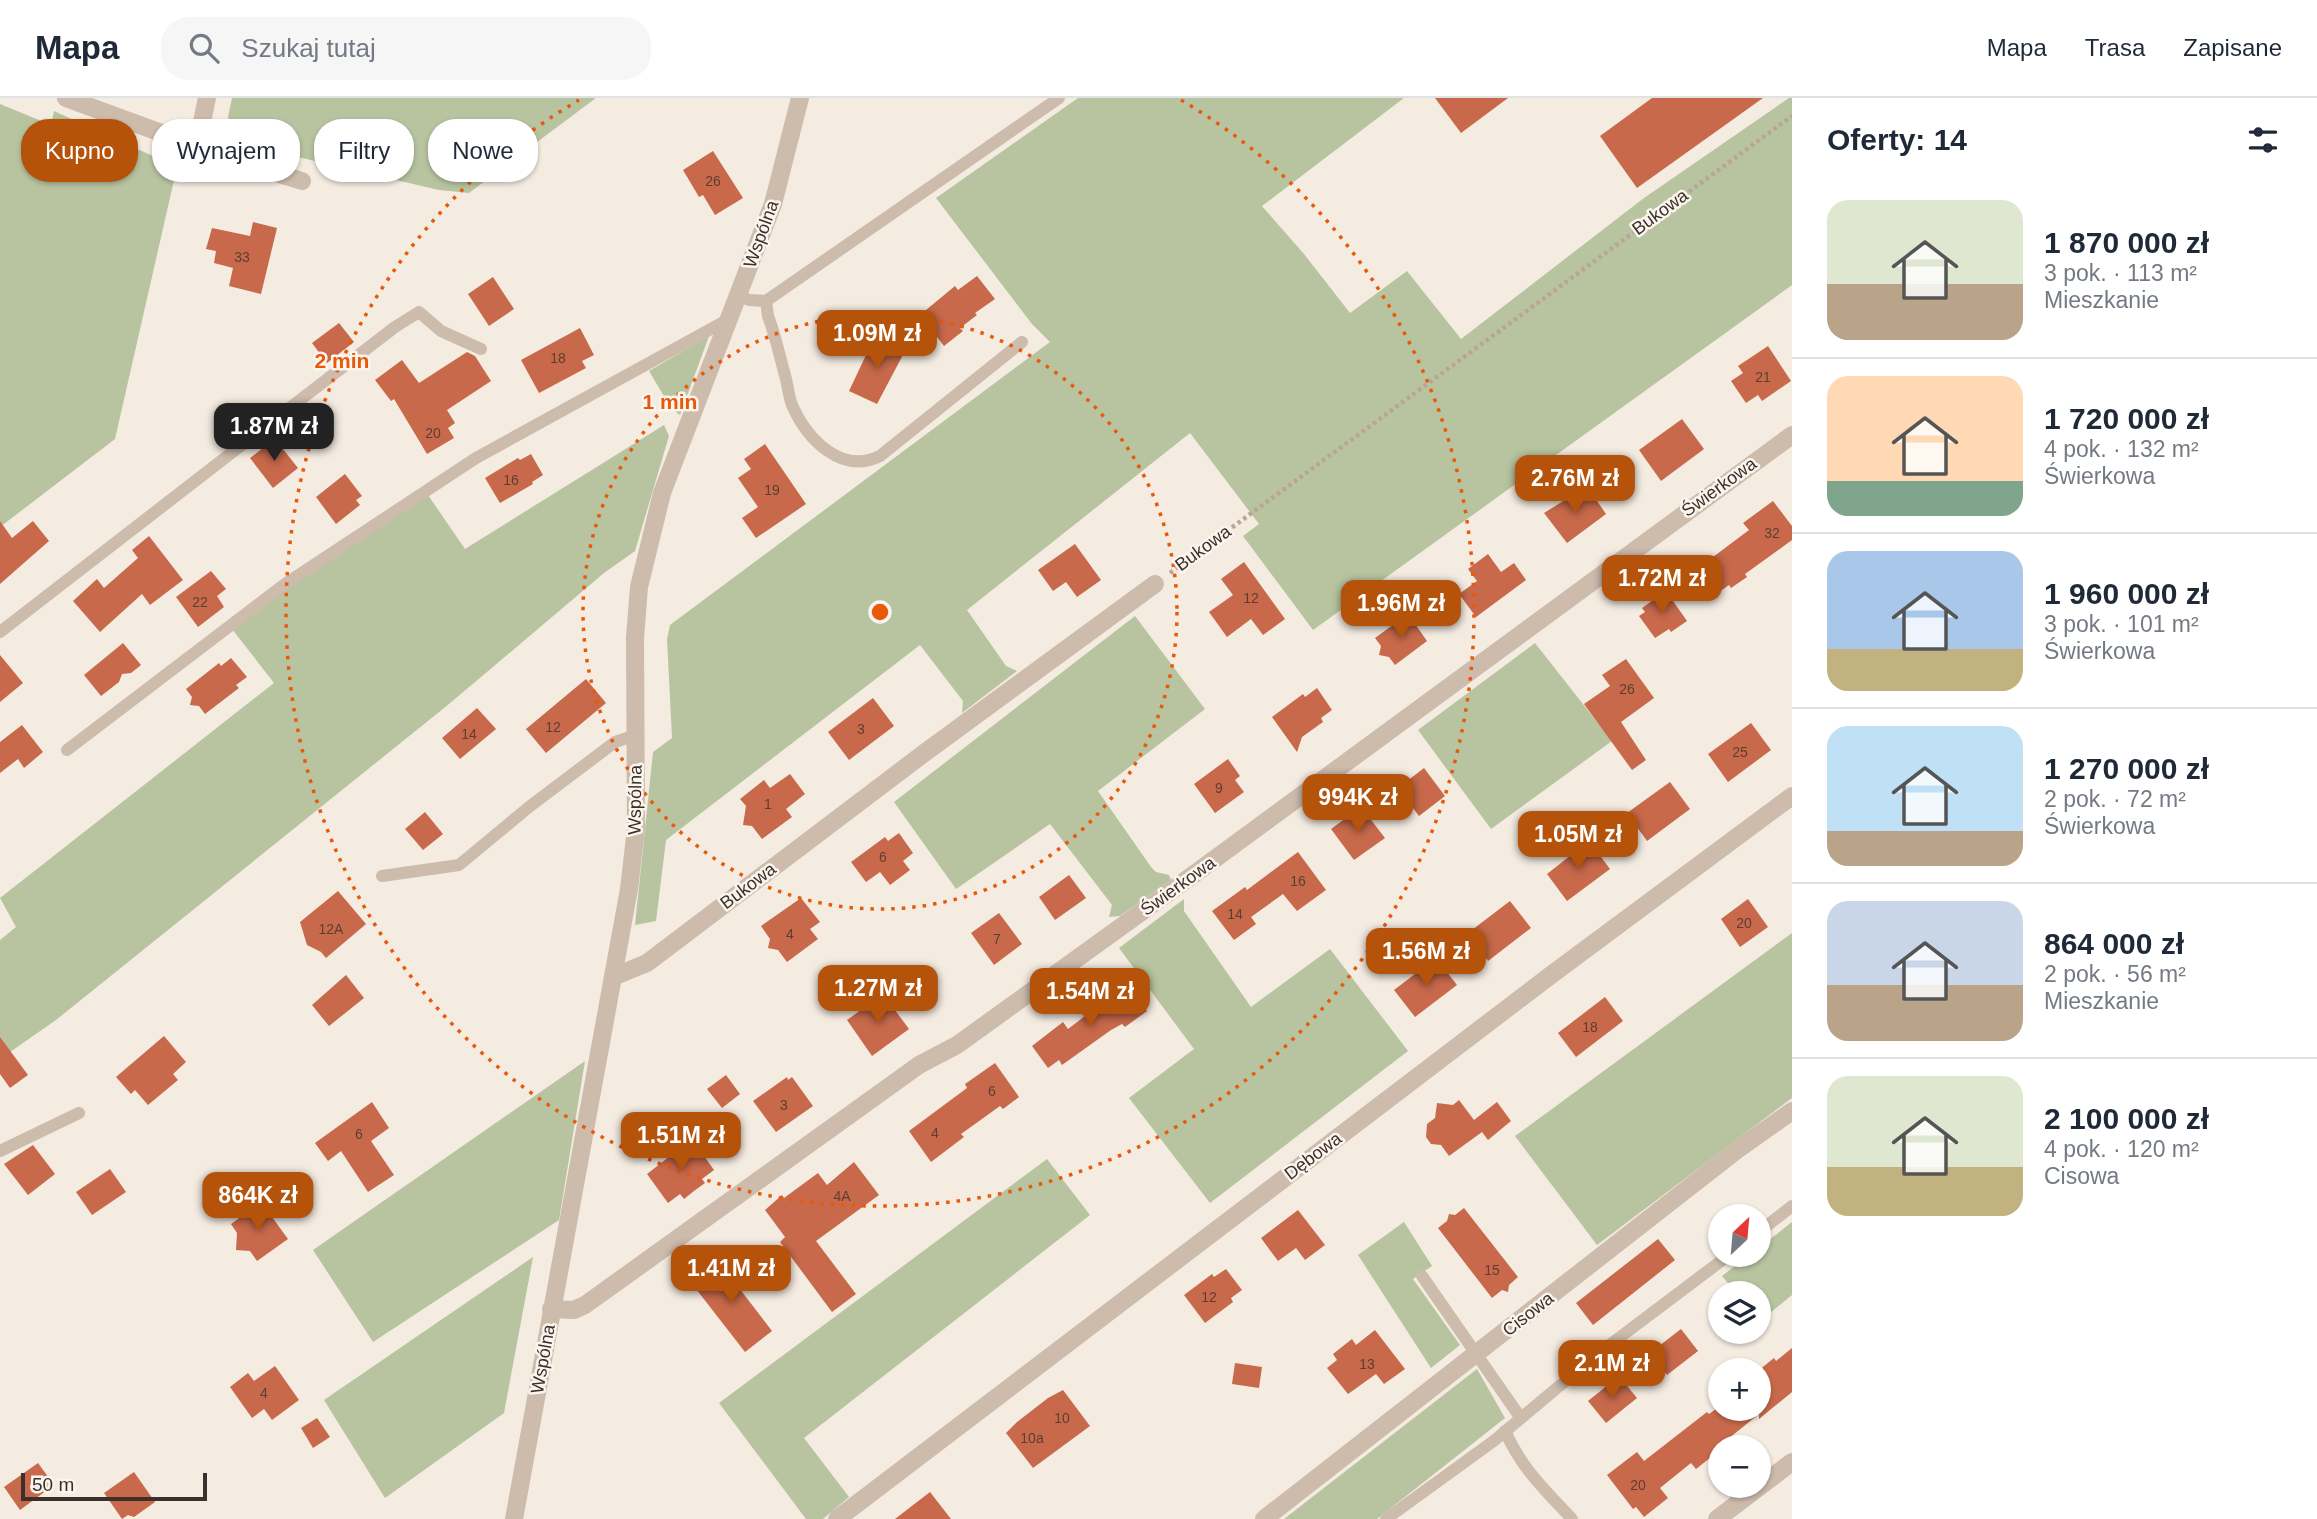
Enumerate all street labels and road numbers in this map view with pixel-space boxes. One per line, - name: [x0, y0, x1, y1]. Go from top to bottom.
- street label: Bukowa: [1628, 185, 1693, 239]
- street label: Wspólna: [740, 197, 783, 270]
- street label: Świerkowa: [1677, 452, 1761, 521]
- street label: Bukowa: [1171, 521, 1236, 575]
- street label: Wspólna: [624, 764, 646, 835]
- street label: Świerkowa: [1136, 851, 1220, 920]
- street label: Bukowa: [716, 858, 780, 913]
- street label: Dębowa: [1281, 1128, 1346, 1184]
- street label: Cisowa: [1499, 1287, 1558, 1340]
- street label: Wspólna: [527, 1322, 559, 1395]

